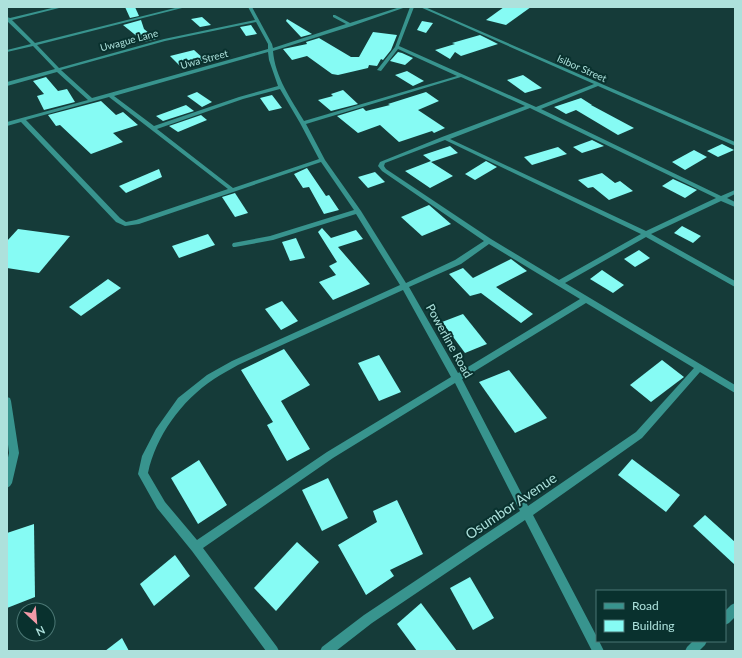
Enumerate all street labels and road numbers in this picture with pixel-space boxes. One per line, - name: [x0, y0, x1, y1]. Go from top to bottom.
- street label: Uwague Lane: [99, 26, 159, 54]
- street label: Uwa Street: [179, 47, 230, 71]
- street label: Isibor Street: [555, 52, 609, 84]
- street label: Powerline Road: [423, 301, 476, 380]
- street label: Osumbor Avenue: [462, 469, 560, 542]

